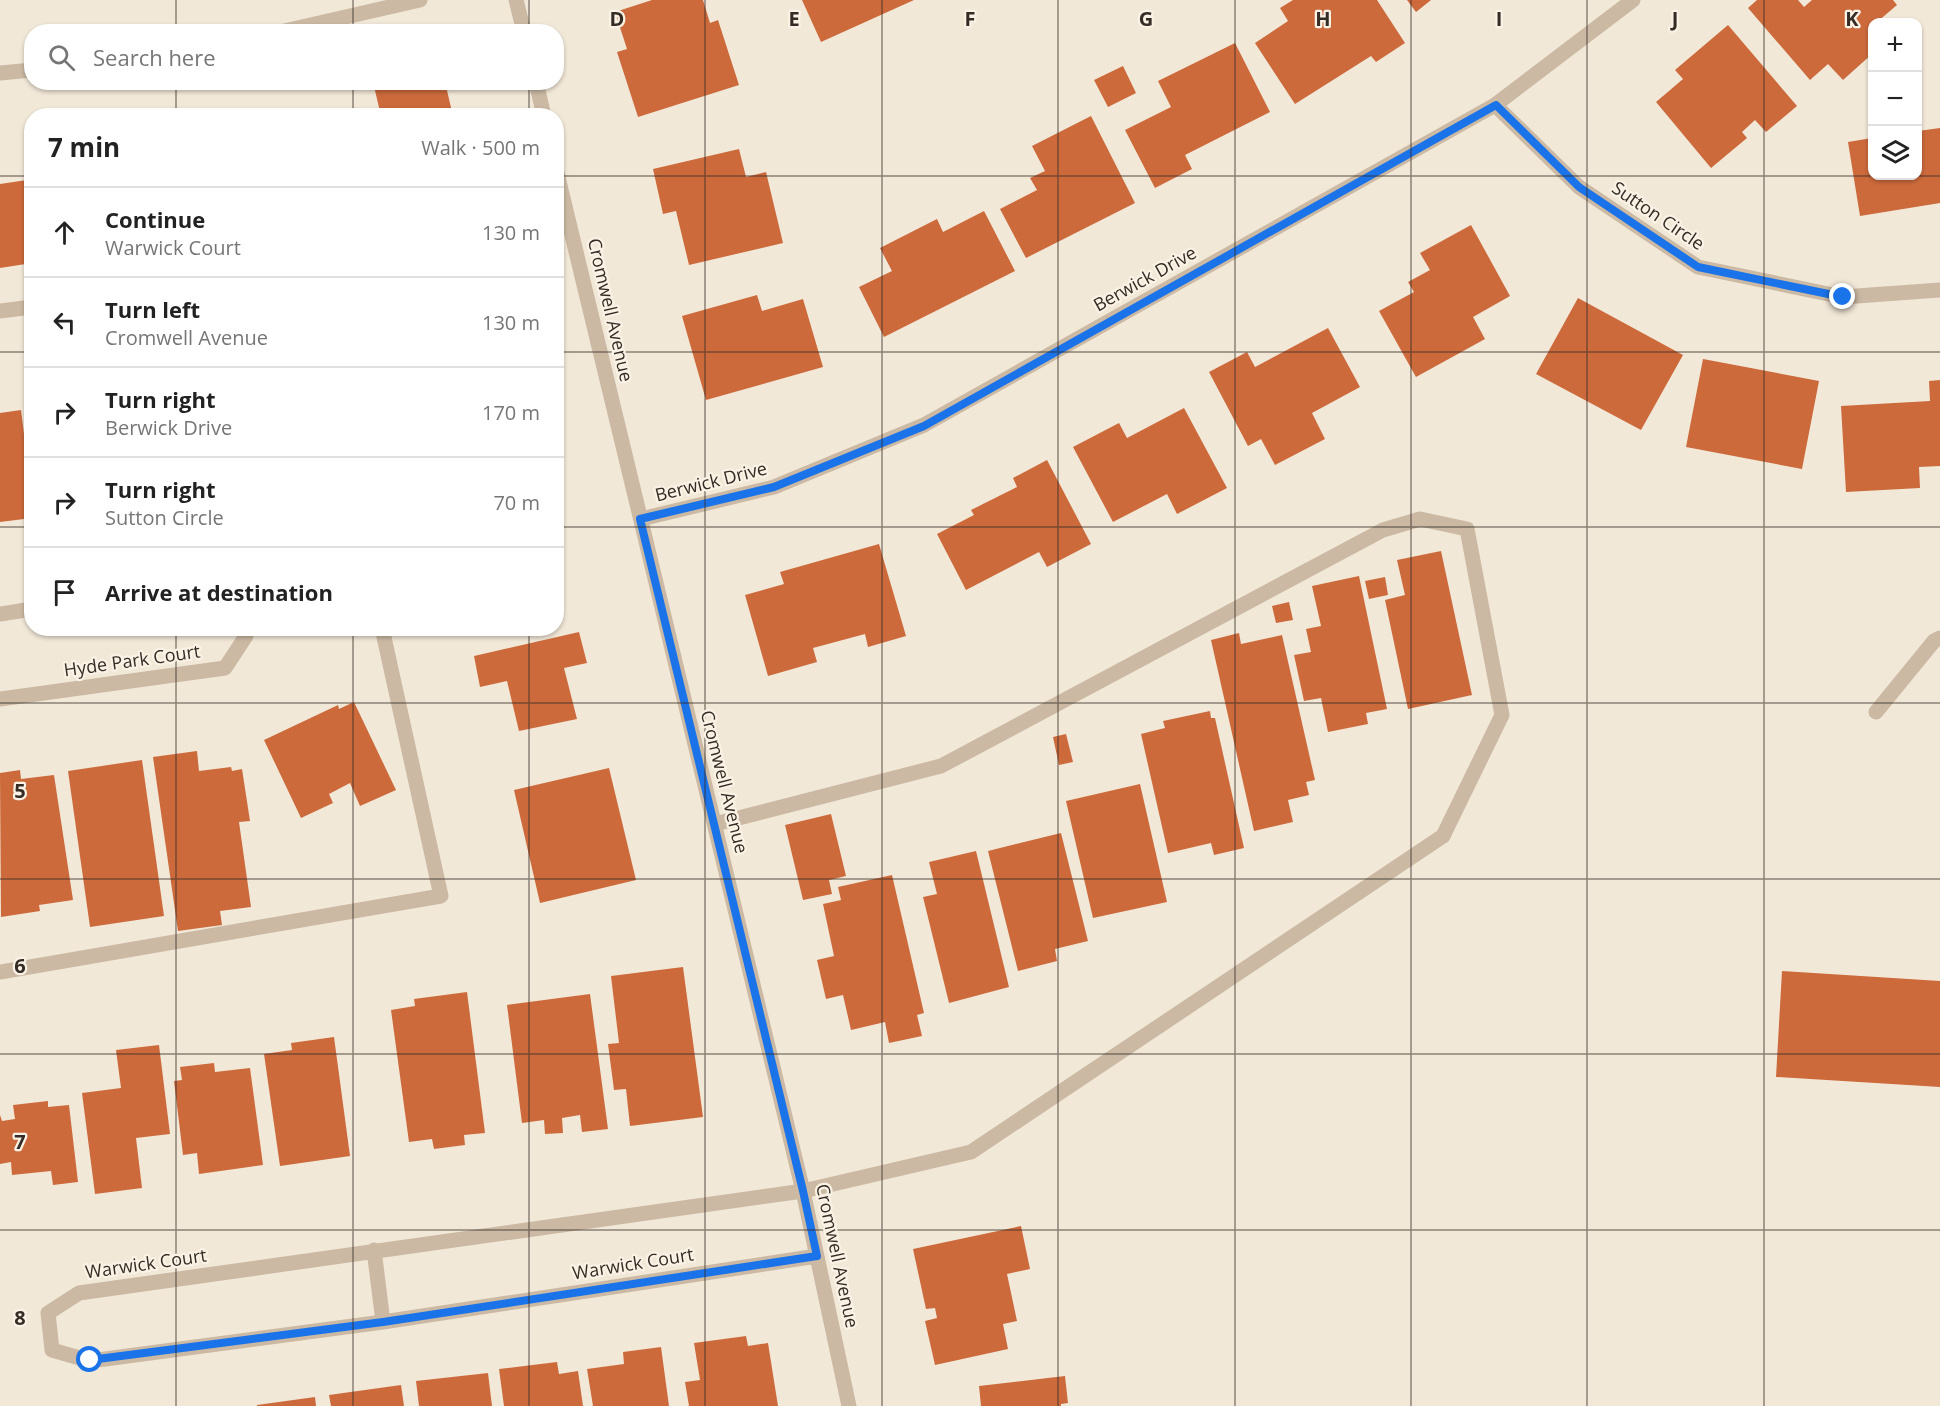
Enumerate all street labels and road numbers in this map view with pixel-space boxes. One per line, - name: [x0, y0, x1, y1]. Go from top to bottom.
- street label: Sutton Circle: [1608, 175, 1710, 255]
- street label: Cromwell Avenue: [583, 236, 639, 384]
- street label: Berwick Drive: [1089, 240, 1200, 316]
- street label: Berwick Drive: [652, 456, 769, 507]
- street label: Hyde Park Court: [62, 639, 202, 681]
- street label: Cromwell Avenue: [696, 708, 754, 856]
- street label: Cromwell Avenue: [811, 1182, 865, 1330]
- street label: Warwick Court: [571, 1242, 695, 1284]
- street label: Warwick Court: [84, 1243, 208, 1283]

